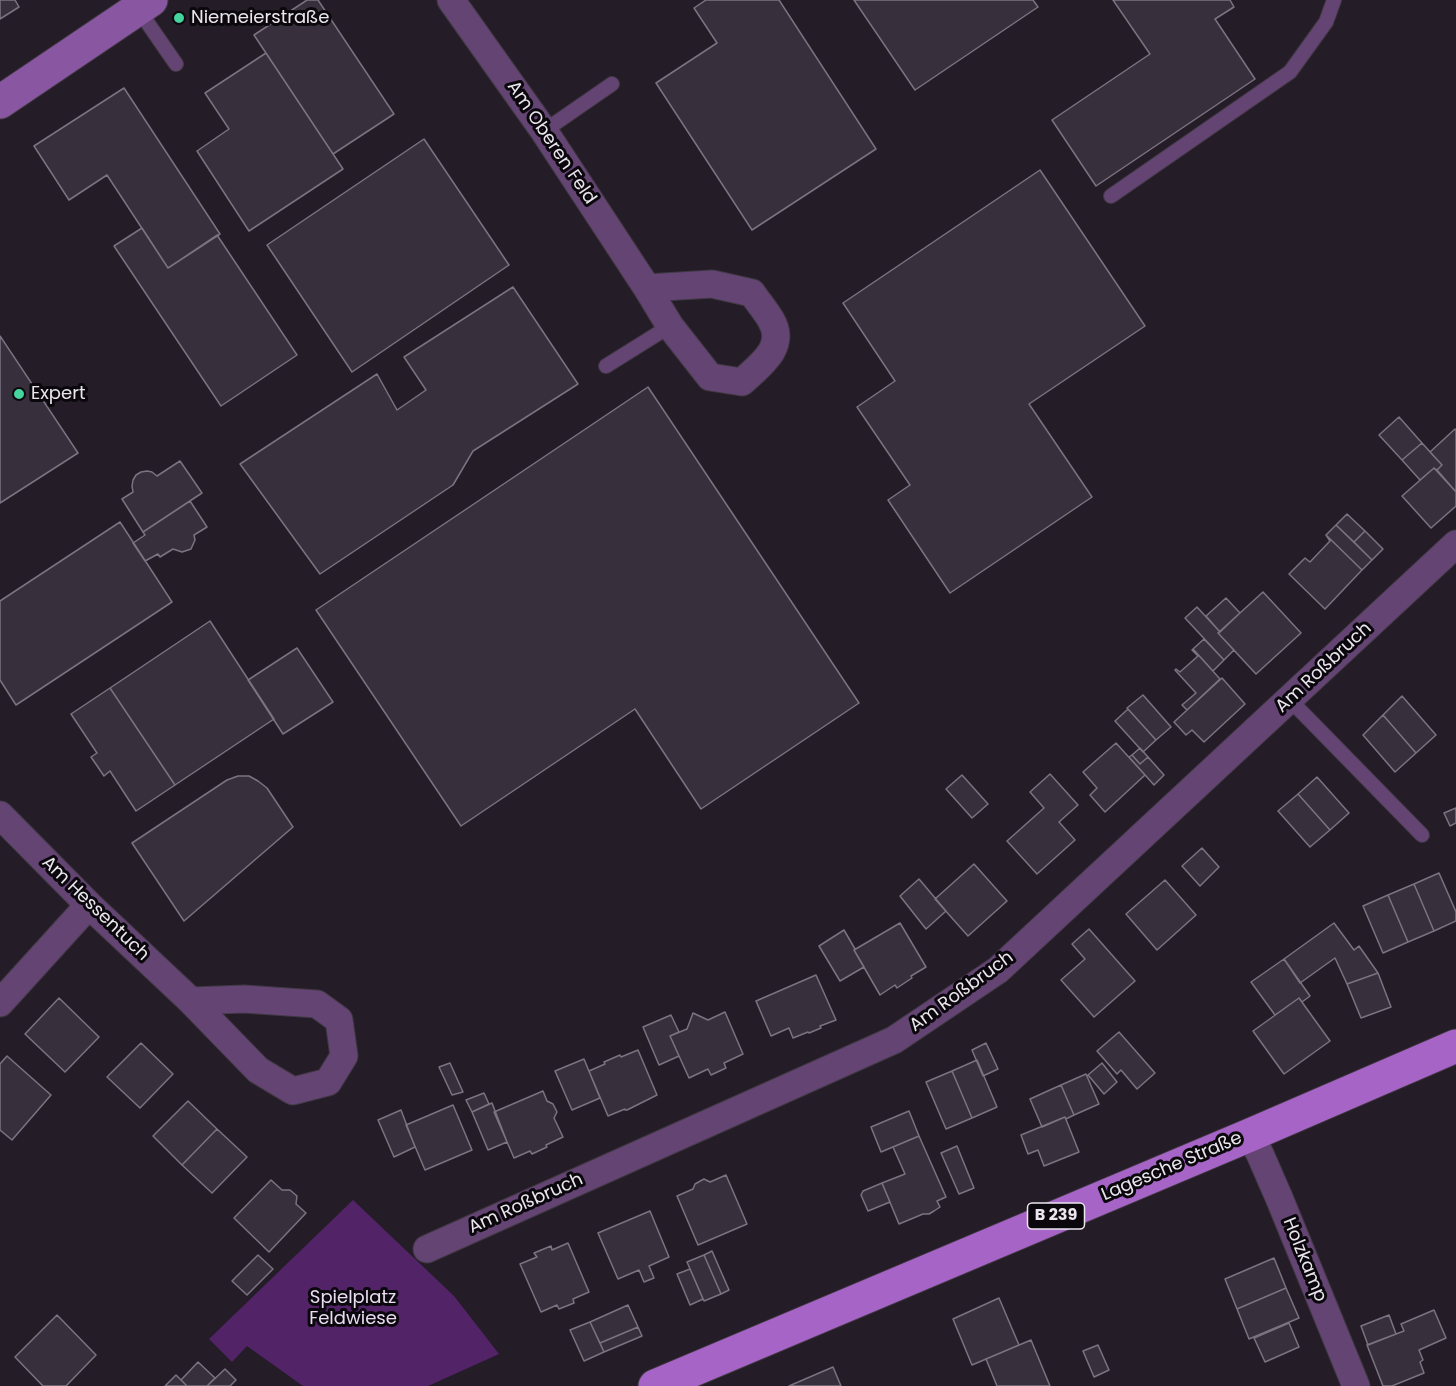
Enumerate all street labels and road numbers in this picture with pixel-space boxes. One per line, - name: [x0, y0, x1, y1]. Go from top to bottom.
- street label: Am Oberen Feld: [502, 77, 600, 209]
- street label: Am Roßbruch: [1272, 618, 1376, 718]
- street label: Am Hessentuch: [37, 852, 153, 966]
- street label: Am Roßbruch: [906, 947, 1018, 1037]
- street label: Lagesche Straße: [1099, 1128, 1245, 1206]
- street label: Am Roßbruch: [465, 1169, 587, 1239]
- road number: B 239: [1028, 1203, 1084, 1229]
- street label: Holzkamp: [1277, 1215, 1331, 1305]

